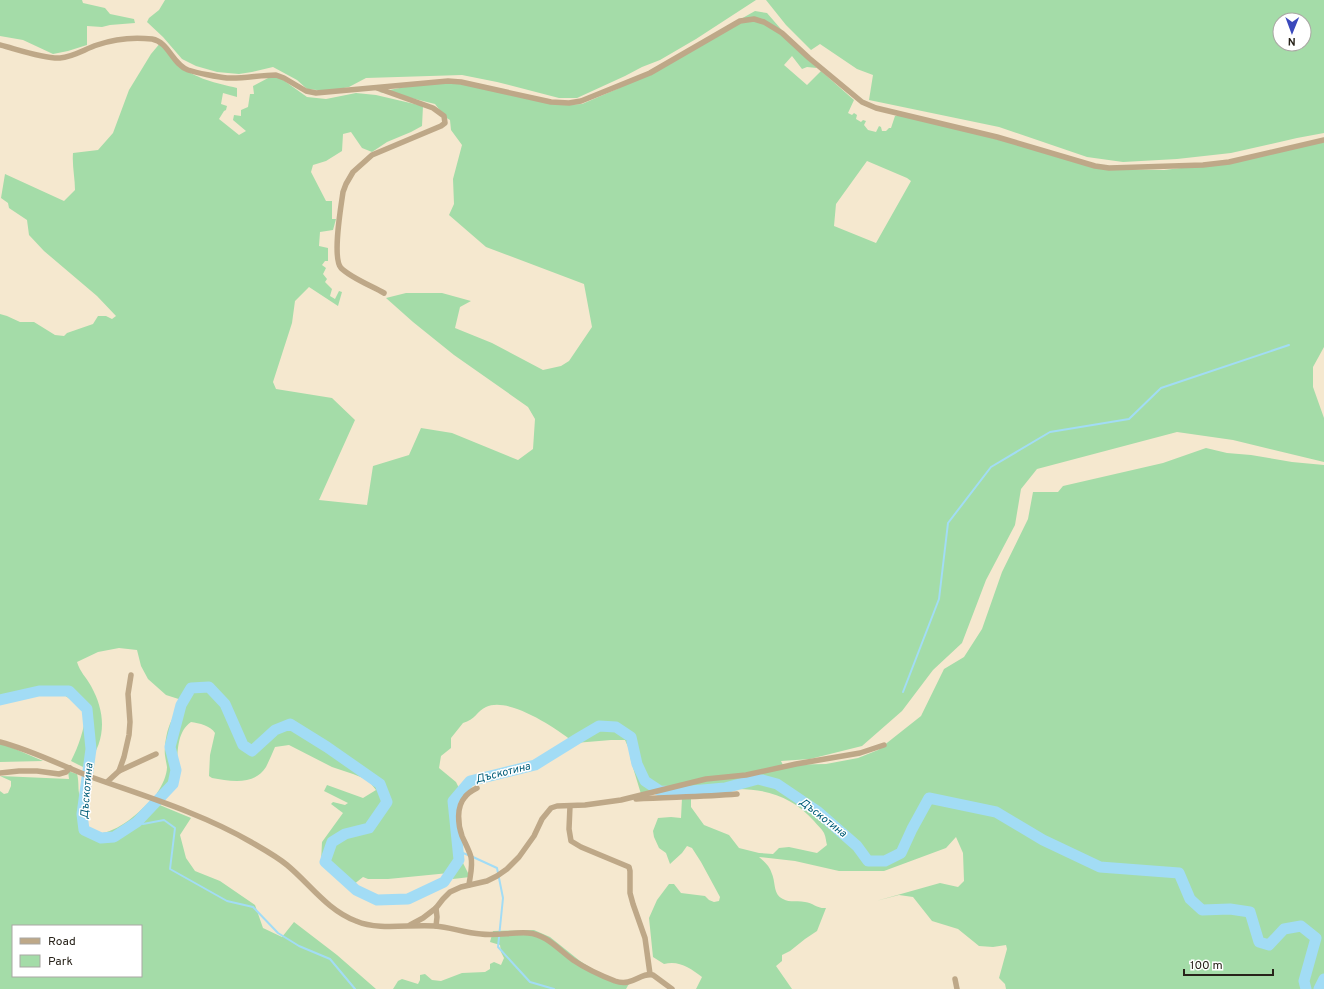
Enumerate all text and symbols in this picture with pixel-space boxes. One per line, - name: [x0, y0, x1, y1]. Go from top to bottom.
- north arrow: [1272, 12, 1312, 52]
- text: N: [1288, 34, 1296, 48]
- water label: Дъскотина: [474, 759, 532, 787]
- water label: Дъскотина: [78, 762, 96, 819]
- water label: Дъскотина: [797, 795, 850, 841]
- legend: [12, 925, 142, 977]
- text: Road: [48, 934, 76, 950]
- scale bar: [1184, 951, 1273, 977]
- text: Park: [48, 954, 73, 970]
- text: 100 m: [1190, 958, 1223, 974]

